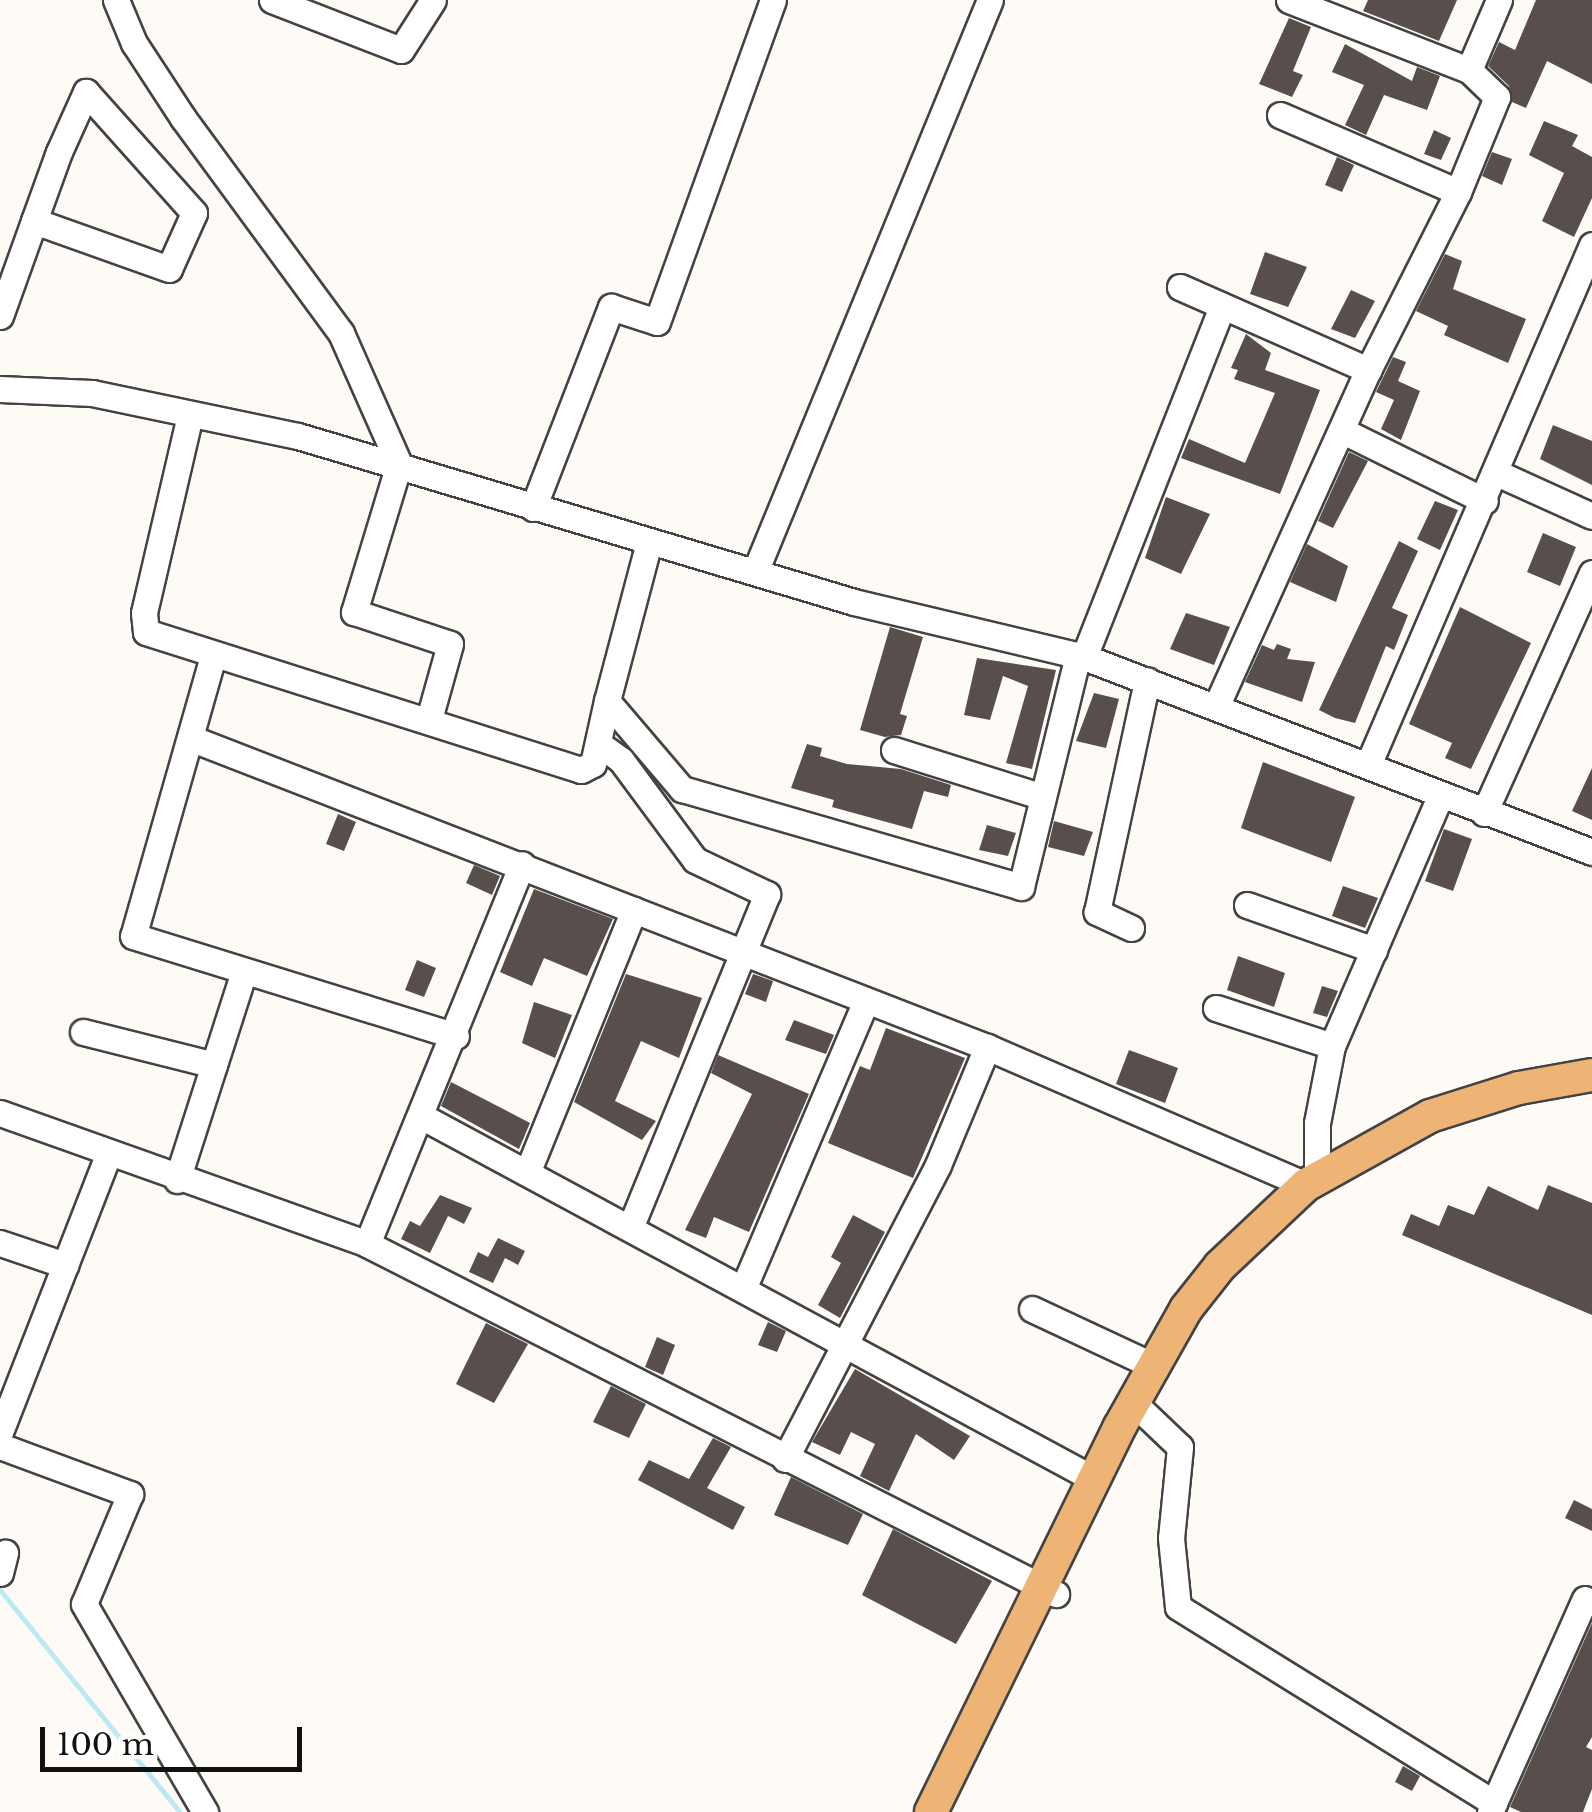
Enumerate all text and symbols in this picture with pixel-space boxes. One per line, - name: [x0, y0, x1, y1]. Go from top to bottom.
- scale bar: [45, 1707, 308, 1769]
- text: 100 m: [57, 1726, 154, 1763]

